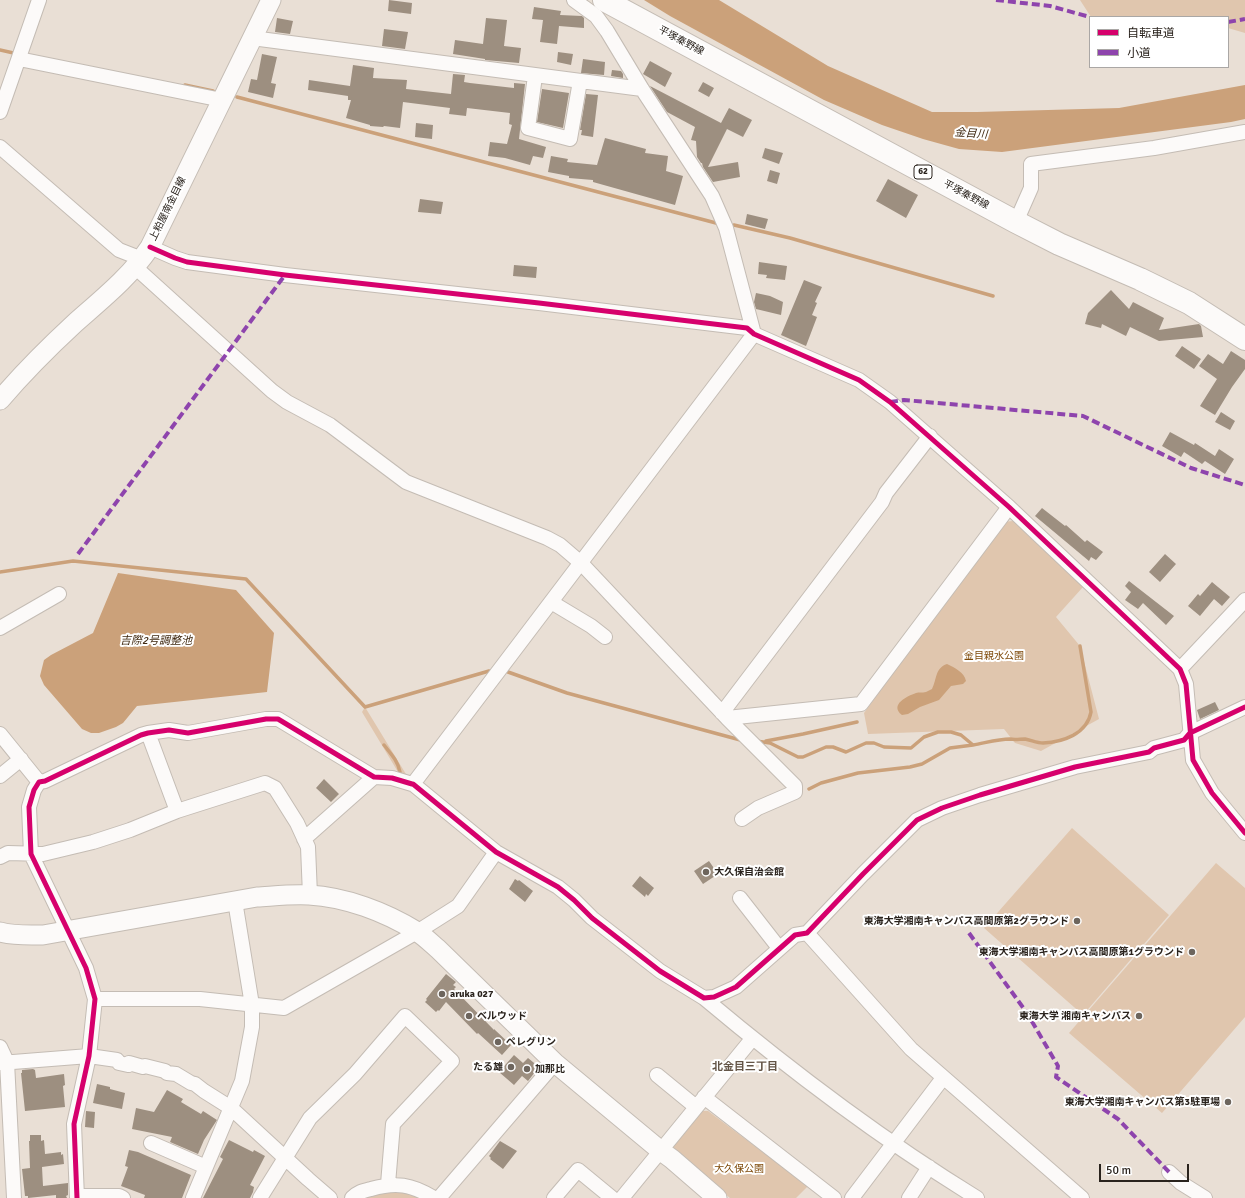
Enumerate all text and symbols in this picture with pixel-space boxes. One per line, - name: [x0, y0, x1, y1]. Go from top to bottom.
- legend: [1089, 16, 1229, 68]
- street label: 平塚秦野線: [656, 24, 706, 58]
- text: 自転車道: [1127, 26, 1175, 41]
- text: 小道: [1127, 46, 1151, 61]
- water label: 金目川: [954, 126, 988, 142]
- road number: 62: [914, 165, 932, 179]
- street label: 上粕屋南金目線: [147, 175, 189, 243]
- street label: 平塚秦野線: [941, 178, 991, 212]
- water label: 吉際2号調整池: [120, 634, 192, 648]
- park label: 金目親水公園: [964, 650, 1024, 662]
- place label: 大久保自治会館: [714, 866, 784, 878]
- marker: 大久保自治会館: [701, 867, 711, 877]
- place label: 東海大学湘南キャンパス高間原第2グラウンド: [864, 915, 1069, 927]
- marker: 東海大学湘南キャンパス高間原第2グラウンド: [1072, 916, 1082, 926]
- place label: 東海大学湘南キャンパス高間原第1グラウンド: [979, 946, 1184, 958]
- marker: 東海大学湘南キャンパス高間原第1グラウンド: [1187, 947, 1197, 957]
- place label: aruka 027: [450, 988, 493, 1000]
- marker: aruka 027: [437, 989, 447, 999]
- place label: ベルウッド: [477, 1010, 527, 1022]
- place label: 東海大学 湘南キャンパス: [1019, 1010, 1131, 1022]
- marker: ベルウッド: [464, 1011, 474, 1021]
- marker: 東海大学 湘南キャンパス: [1134, 1011, 1144, 1021]
- place label: ペレグリン: [506, 1036, 556, 1048]
- marker: ペレグリン: [493, 1037, 503, 1047]
- district label: 北金目三丁目: [712, 1060, 778, 1074]
- place label: たる雄: [473, 1061, 503, 1073]
- marker: たる雄: [506, 1062, 516, 1072]
- place label: 加那比: [535, 1063, 565, 1075]
- marker: 加那比: [522, 1064, 532, 1074]
- place label: 東海大学湘南キャンパス第3駐車場: [1065, 1096, 1220, 1108]
- marker: 東海大学湘南キャンパス第3駐車場: [1223, 1097, 1233, 1107]
- scale bar: [1101, 1156, 1191, 1182]
- park label: 大久保公園: [714, 1163, 764, 1175]
- text: 50 m: [1106, 1163, 1131, 1178]

